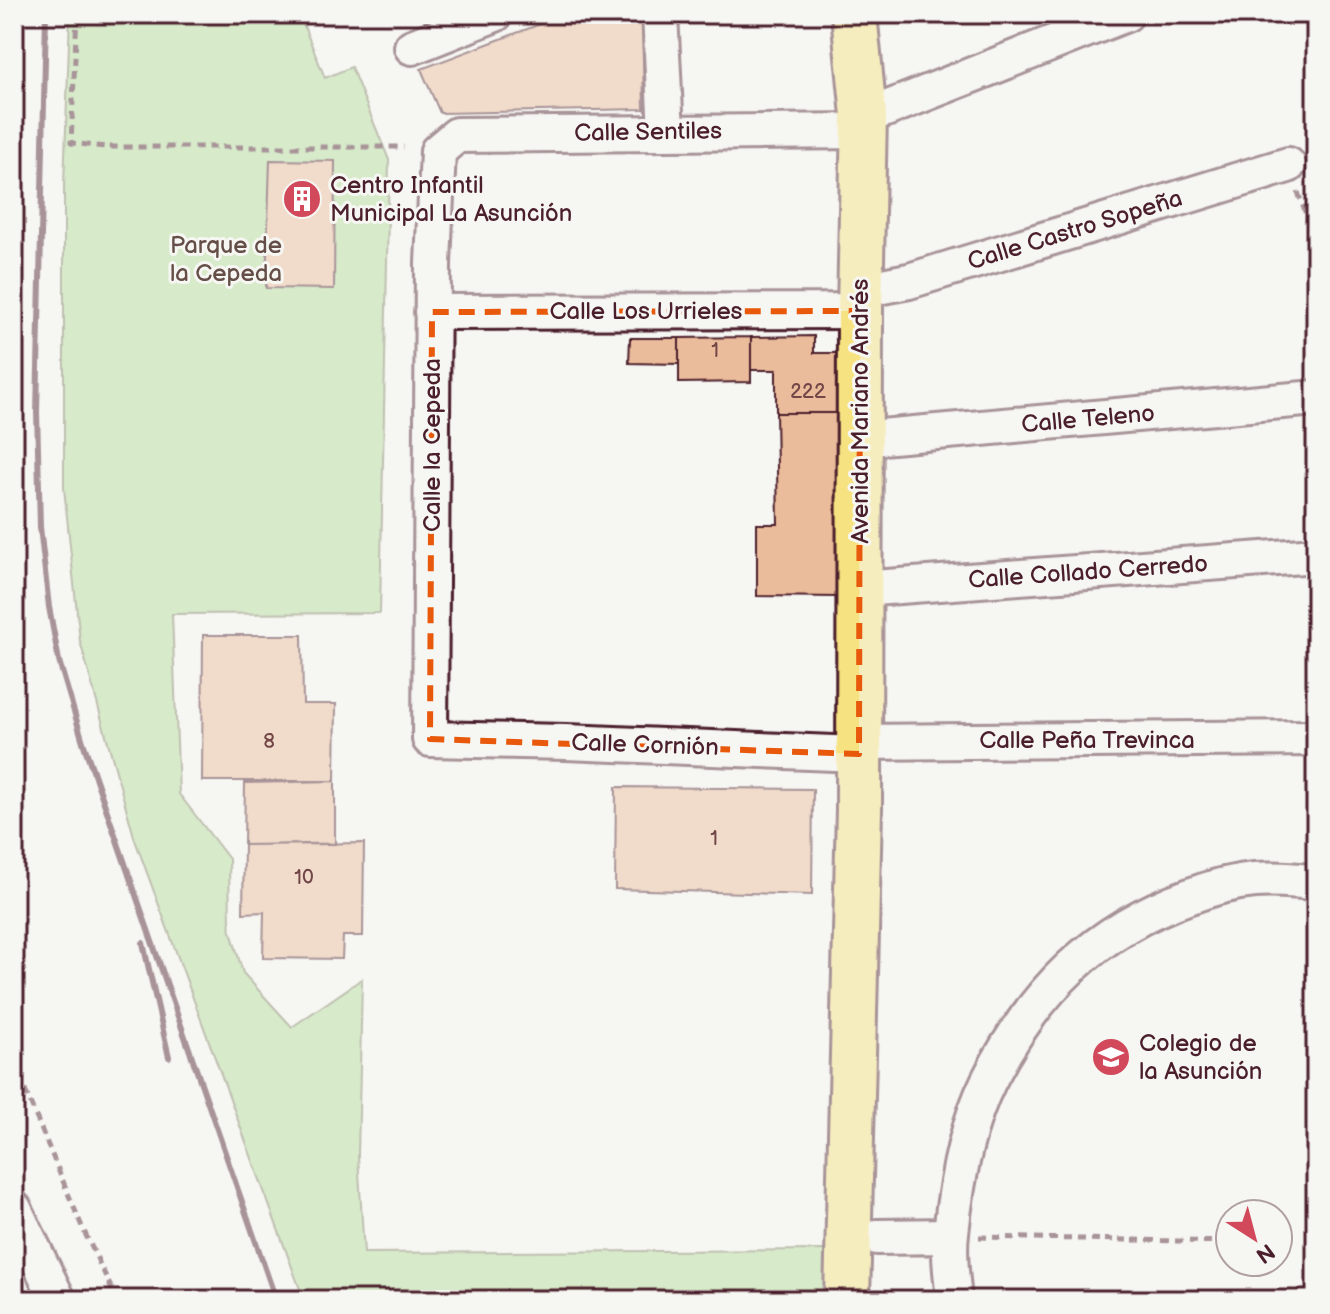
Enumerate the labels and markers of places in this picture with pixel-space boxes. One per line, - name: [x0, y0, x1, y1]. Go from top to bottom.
- place label: Centro Infantil Municipal La Asunción: [330, 171, 572, 228]
- building icon: Centro Infantil Municipal La Asunción: [281, 178, 323, 220]
- place label: Colegio de la Asunción: [1139, 1029, 1262, 1086]
- school or university icon: Colegio de la Asunción: [1090, 1036, 1132, 1078]

